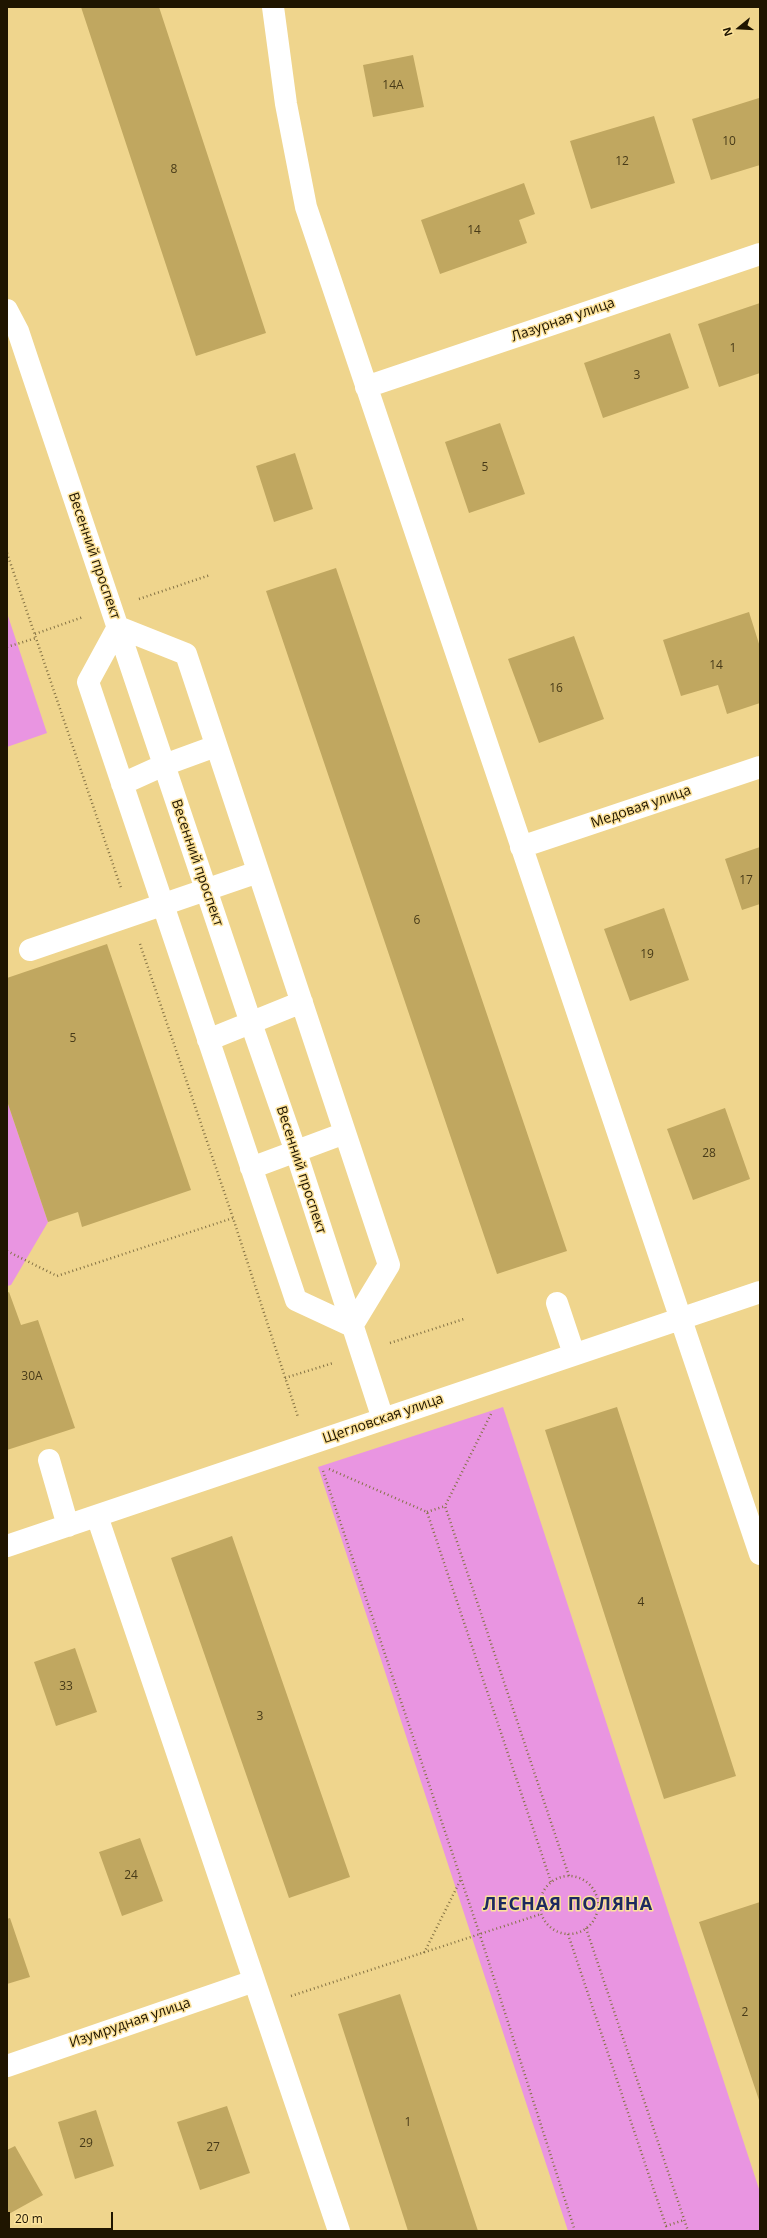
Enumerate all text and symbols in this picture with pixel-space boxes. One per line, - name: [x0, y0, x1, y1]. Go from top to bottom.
- north arrow: [719, 8, 759, 48]
- text: N: [719, 25, 736, 38]
- house number: 14А: [382, 79, 404, 93]
- house number: 10: [722, 135, 736, 149]
- house number: 12: [615, 155, 629, 169]
- house number: 8: [171, 163, 177, 177]
- house number: 14: [467, 224, 481, 238]
- street label: Лазурная улица: [509, 294, 617, 346]
- house number: 1: [730, 342, 736, 356]
- house number: 3: [634, 369, 640, 383]
- house number: 5: [482, 461, 488, 475]
- street label: Весенний проспект: [64, 490, 124, 622]
- house number: 14: [709, 659, 723, 673]
- house number: 16: [549, 682, 563, 696]
- street label: Медовая улица: [589, 782, 693, 832]
- street label: Весенний проспект: [167, 797, 227, 929]
- house number: 17: [739, 874, 753, 888]
- house number: 6: [414, 914, 420, 928]
- house number: 19: [640, 948, 654, 962]
- house number: 5: [70, 1032, 76, 1046]
- street label: Весенний проспект: [272, 1104, 330, 1236]
- house number: 28: [702, 1147, 716, 1161]
- house number: 30А: [21, 1370, 43, 1384]
- street label: Щегловская улица: [320, 1390, 446, 1448]
- house number: 4: [638, 1596, 644, 1610]
- house number: 33: [59, 1680, 73, 1694]
- house number: 3: [257, 1710, 263, 1724]
- house number: 24: [124, 1869, 138, 1883]
- district label: ЛЕСНАЯ ПОЛЯНА: [483, 1894, 653, 1916]
- street label: Изумрудная улица: [67, 1994, 193, 2052]
- house number: 2: [742, 2006, 748, 2020]
- house number: 1: [405, 2116, 411, 2130]
- house number: 29: [79, 2137, 93, 2151]
- house number: 27: [206, 2141, 220, 2155]
- scale bar: [10, 2204, 115, 2230]
- text: 20 m: [15, 2210, 43, 2227]

